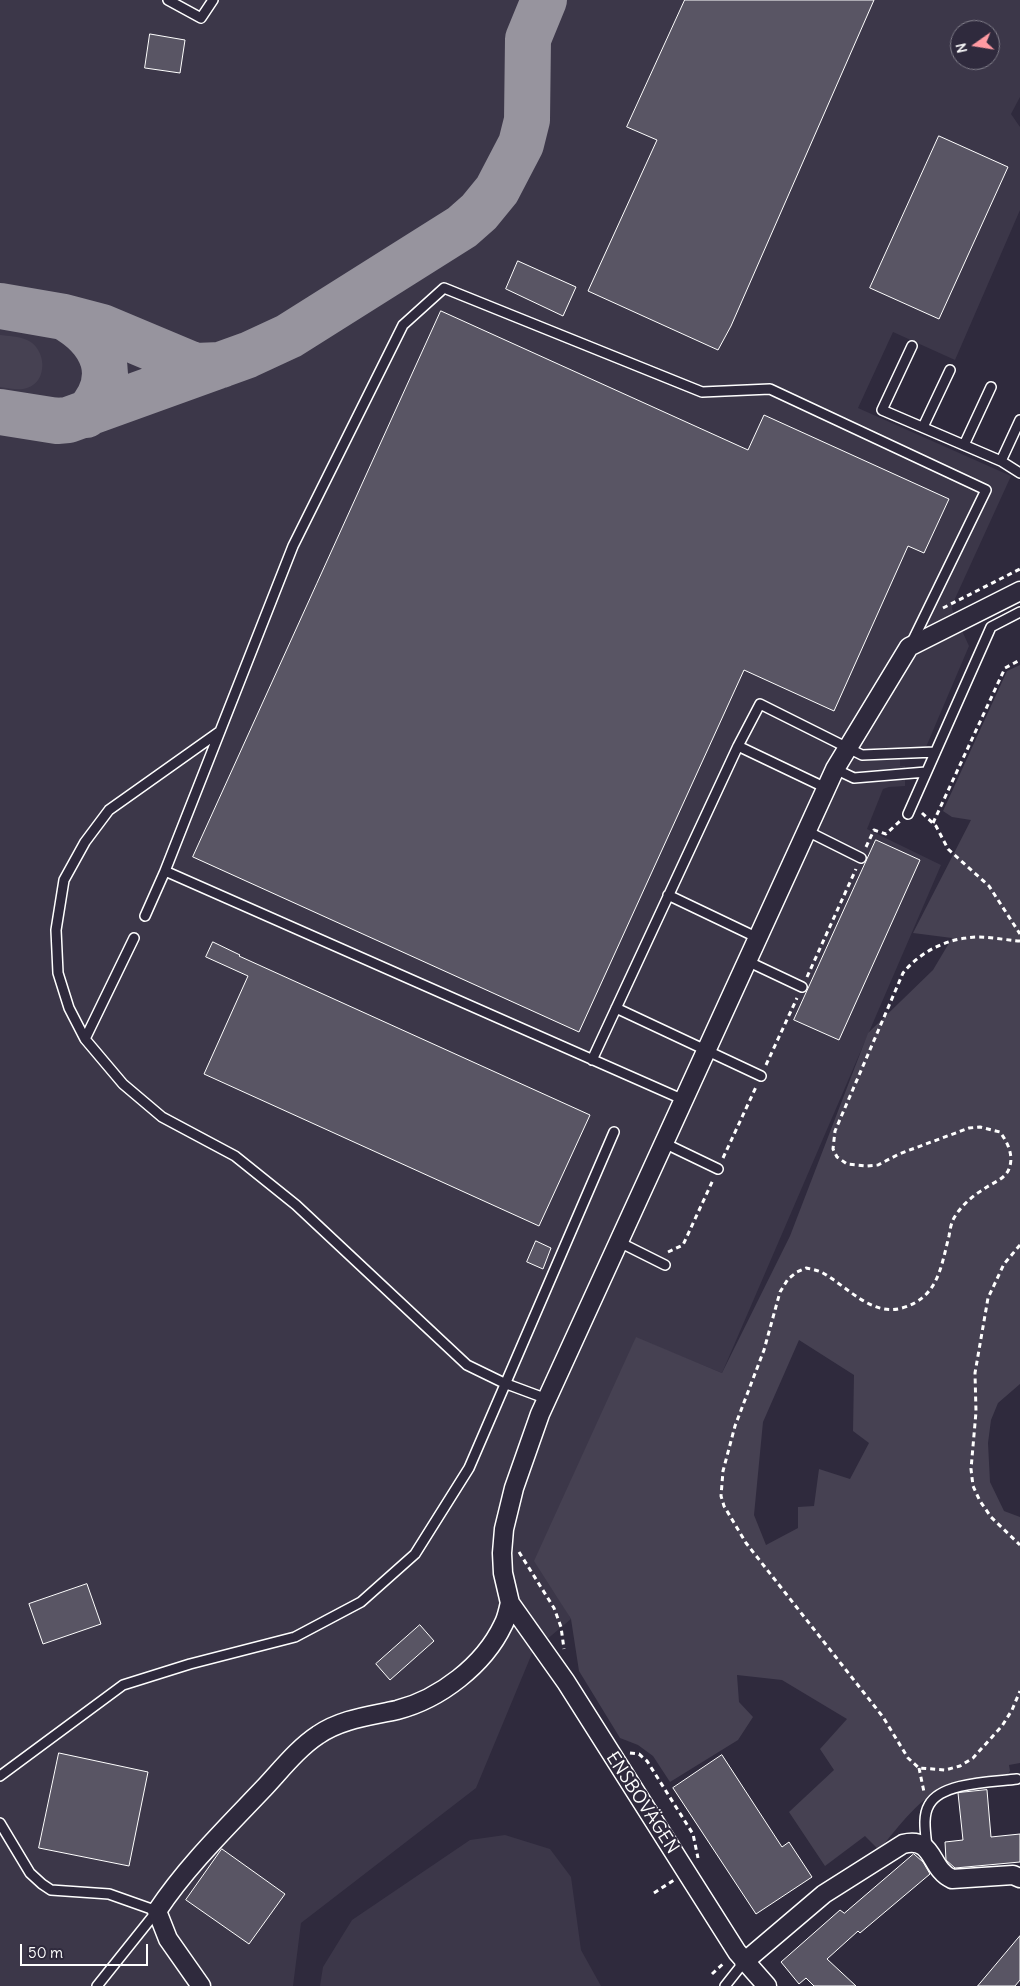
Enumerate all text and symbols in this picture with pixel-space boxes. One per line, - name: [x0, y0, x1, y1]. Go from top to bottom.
- north arrow: [950, 20, 1000, 70]
- text: N: [951, 41, 971, 55]
- street label: ENSBOVÄGEN: [601, 1748, 683, 1858]
- scale bar: [22, 1934, 150, 1966]
- text: 50 m: [28, 1943, 63, 1962]

